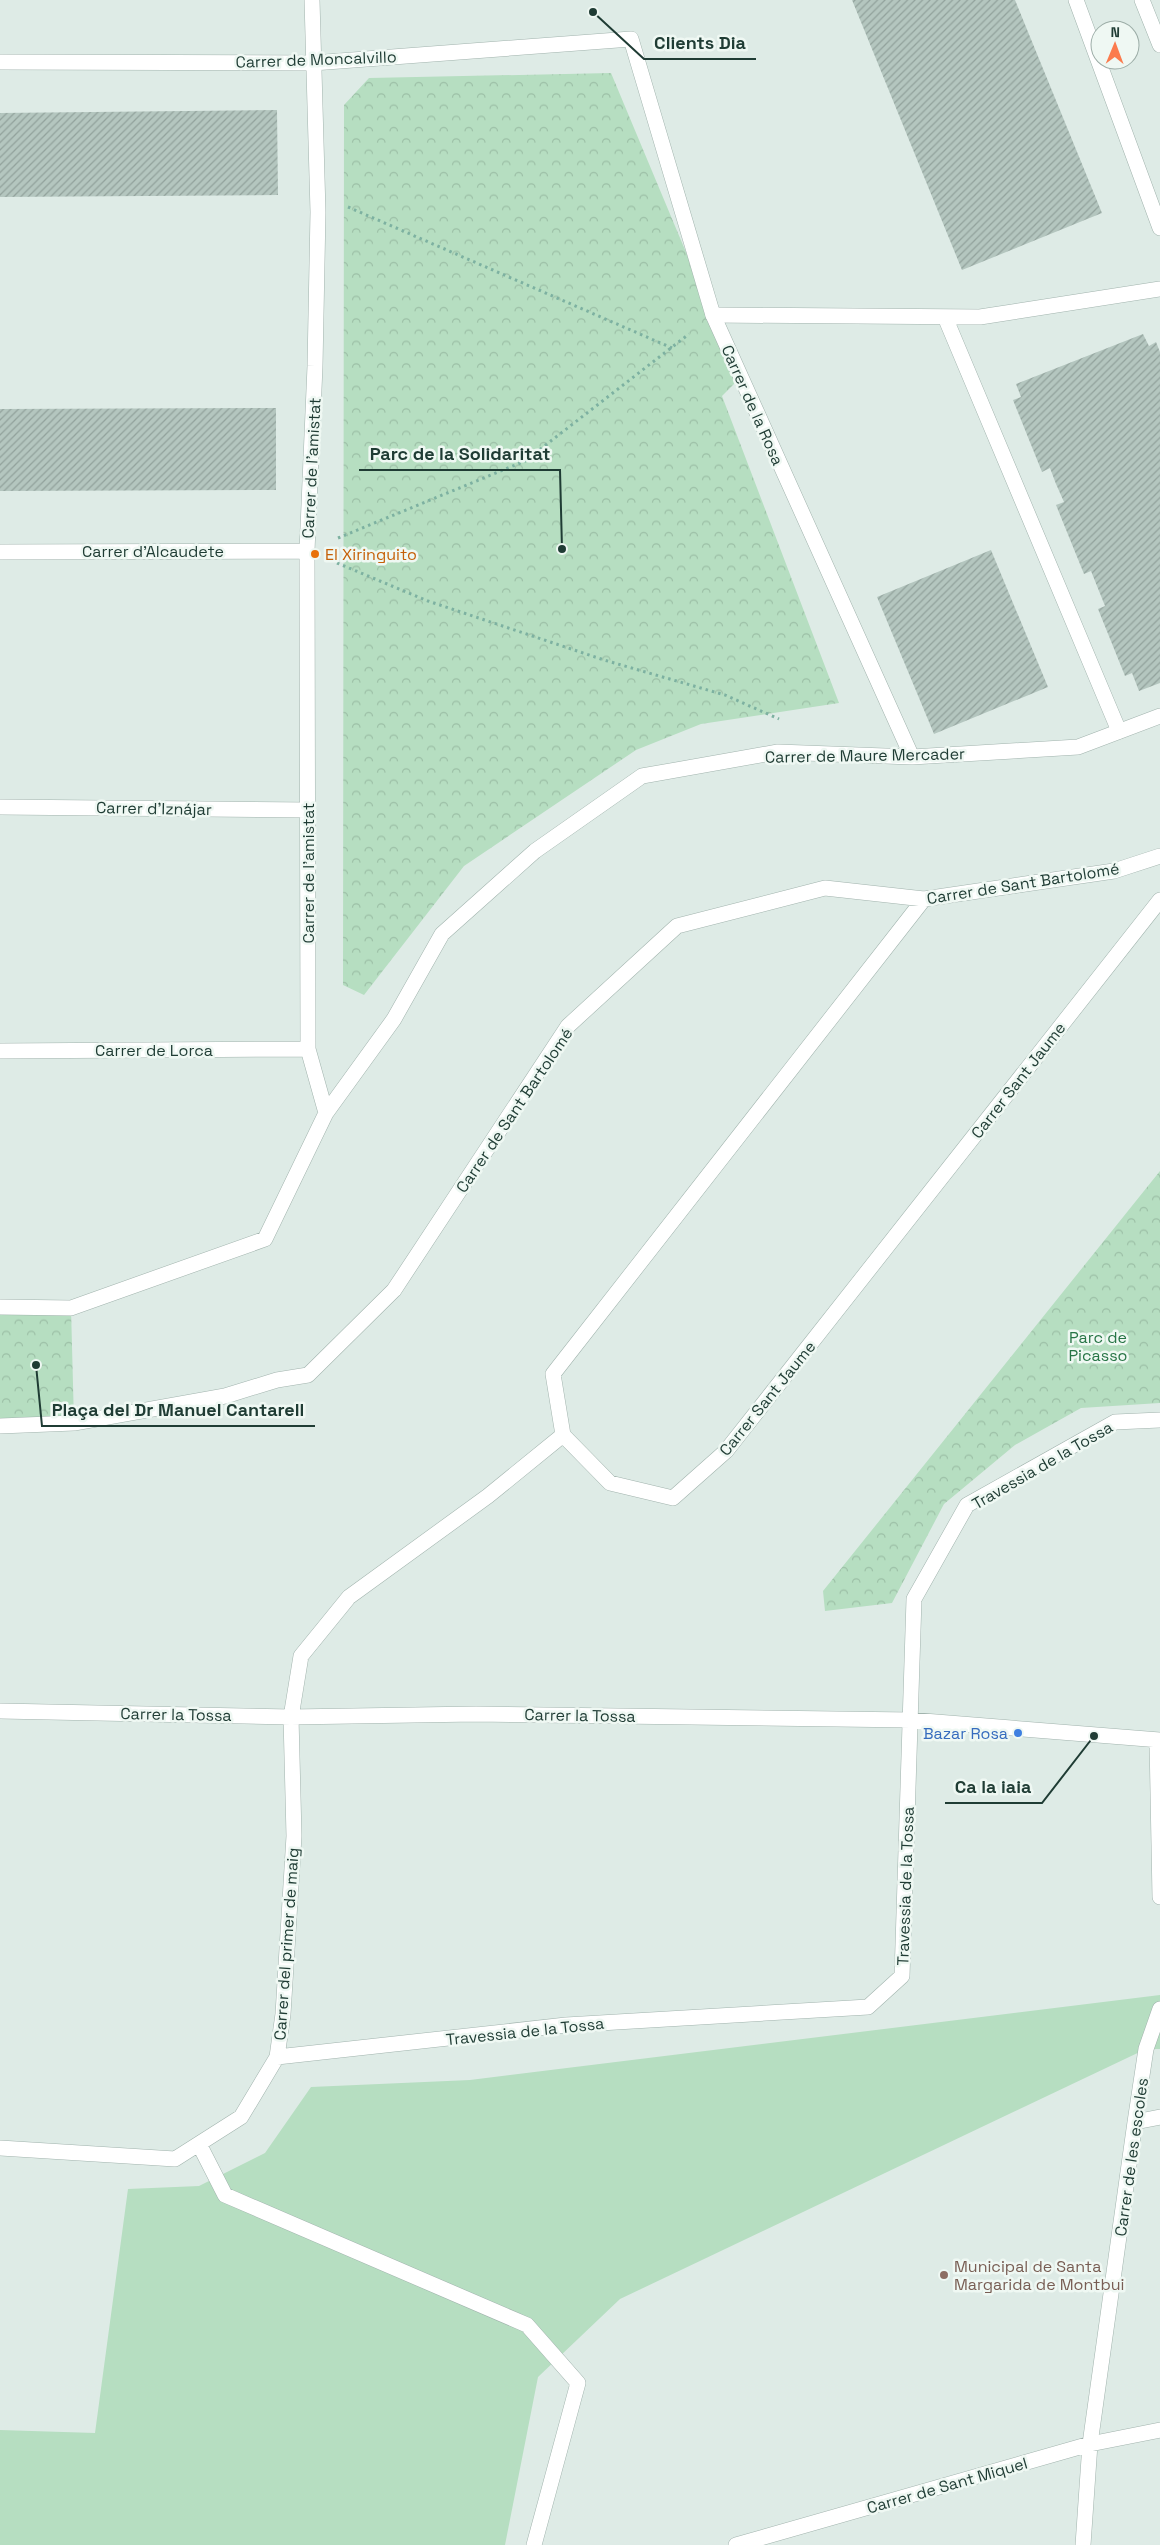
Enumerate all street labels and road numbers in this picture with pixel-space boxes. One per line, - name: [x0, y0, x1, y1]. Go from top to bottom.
- street label: Carrer de Moncalvillo: [235, 46, 397, 73]
- street label: Carrer de la Rosa: [717, 342, 788, 469]
- street label: Carrer de l'amistat: [297, 397, 326, 539]
- street label: Carrer d'Alcaudete: [82, 541, 224, 562]
- street label: Carrer de Maure Mercader: [765, 743, 965, 768]
- street label: Carrer d'Iznájar: [96, 797, 212, 820]
- street label: Carrer de l'amistat: [298, 803, 319, 943]
- street label: Carrer de Sant Bartolomé: [925, 858, 1121, 909]
- street label: Carrer Sant Jaume: [966, 1018, 1070, 1143]
- street label: Carrer de Sant Bartolomé: [451, 1024, 578, 1197]
- street label: Carrer de Lorca: [95, 1040, 213, 1061]
- street label: Carrer Sant Jaume: [715, 1337, 820, 1460]
- street label: Travessia de la Tossa: [968, 1417, 1116, 1514]
- street label: Carrer la Tossa: [120, 1703, 232, 1726]
- street label: Carrer la Tossa: [524, 1704, 636, 1727]
- street label: Travessia de la Tossa: [892, 1806, 919, 1966]
- street label: Carrer del primer de maig: [269, 1847, 304, 2041]
- street label: Travessia de la Tossa: [445, 2013, 605, 2050]
- street label: Carrer de les escoles: [1110, 2076, 1153, 2238]
- street label: Carrer de Sant Miquel: [864, 2453, 1030, 2518]

